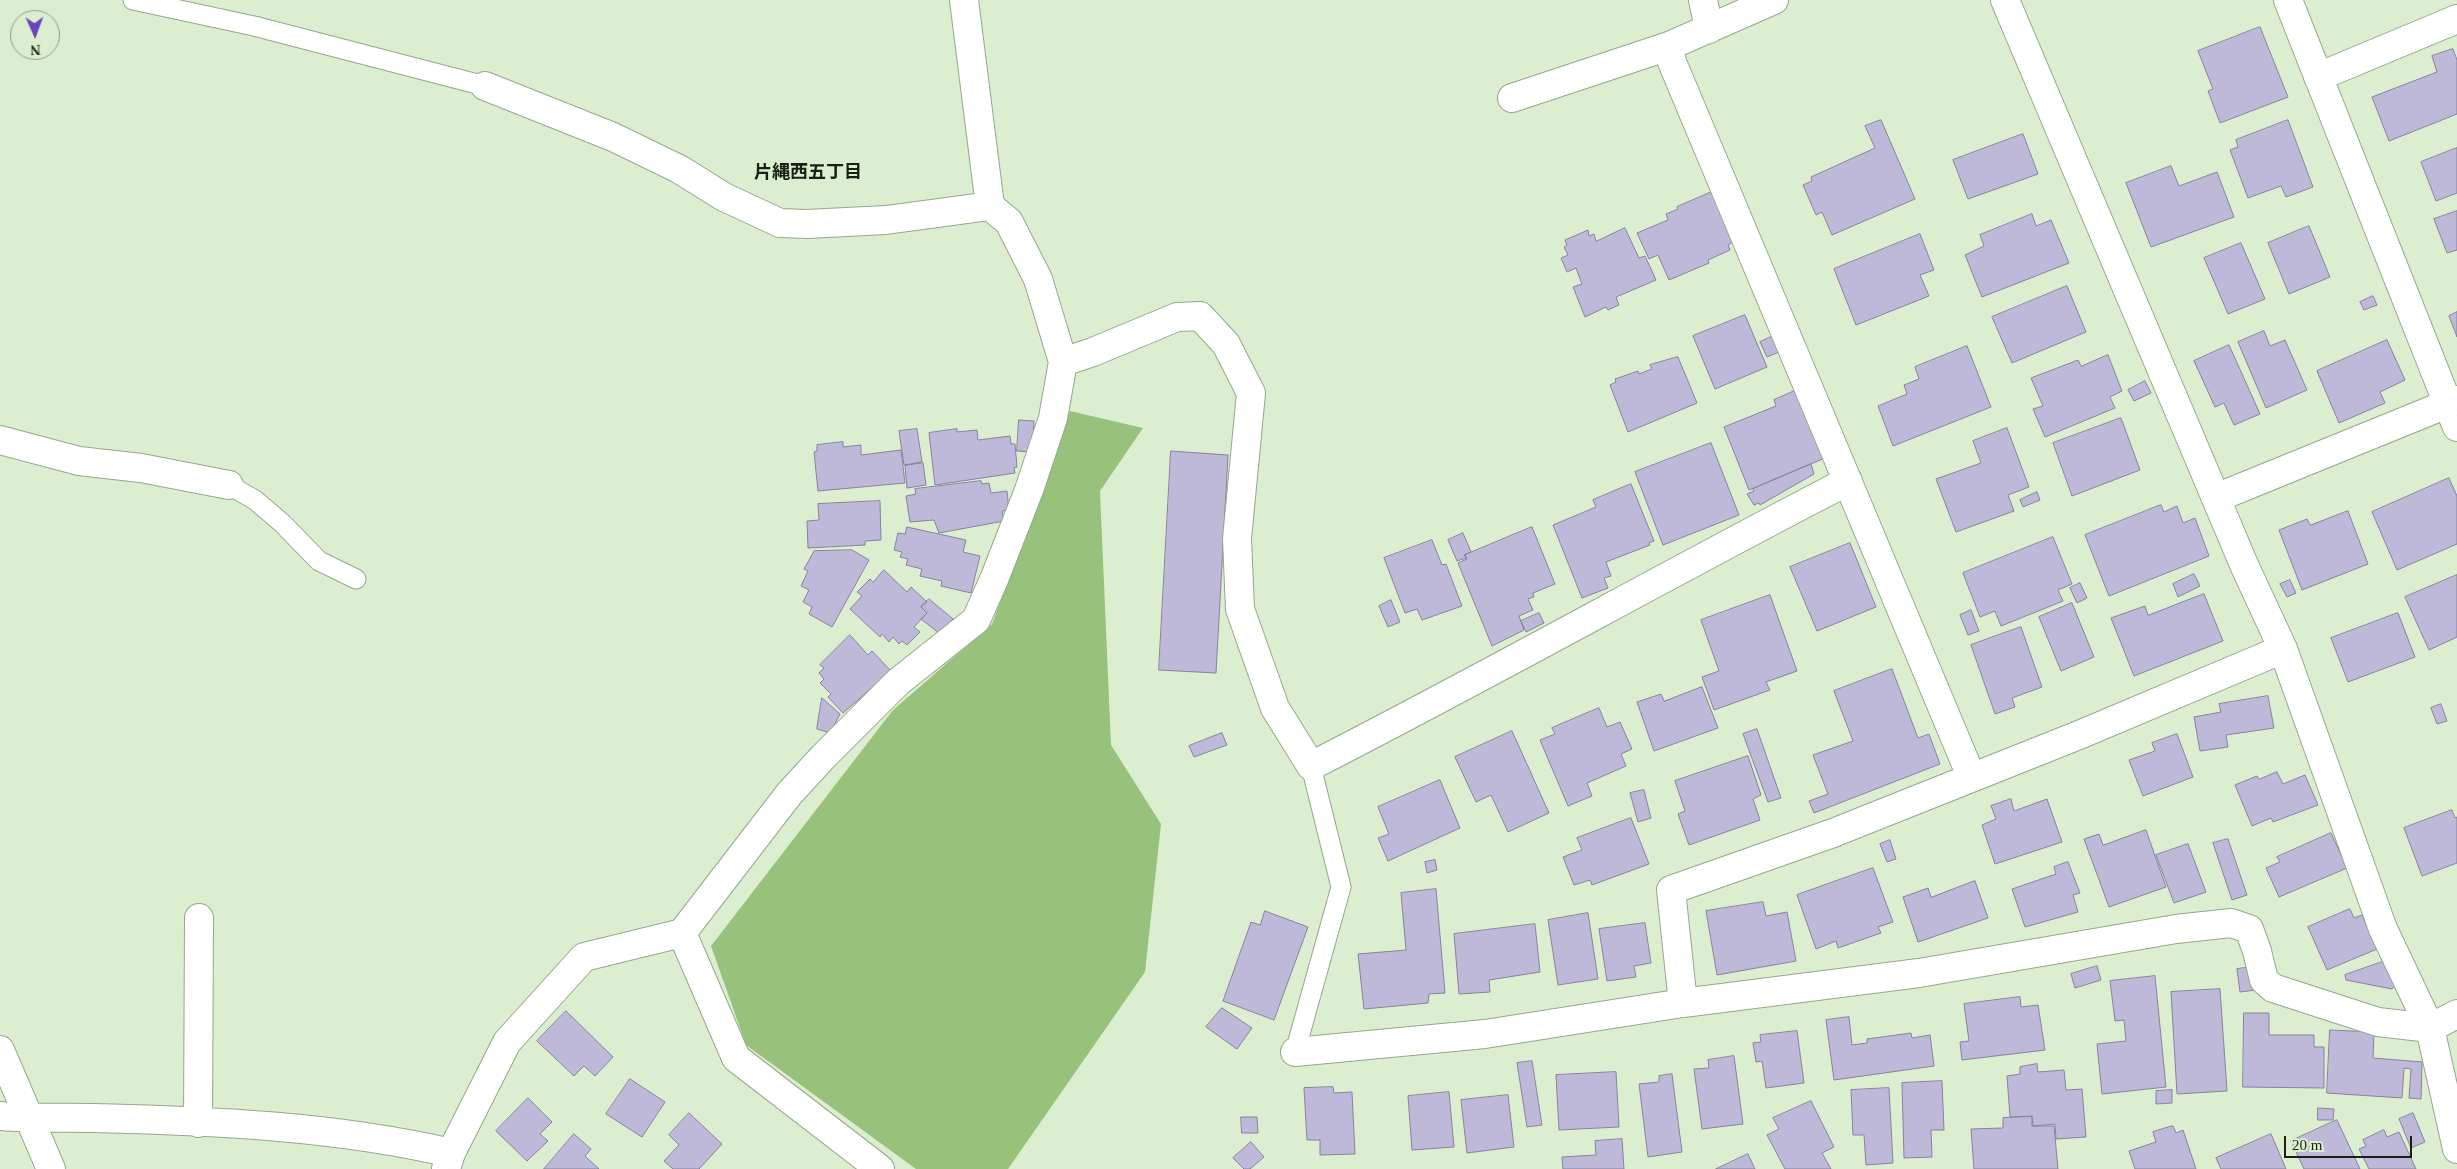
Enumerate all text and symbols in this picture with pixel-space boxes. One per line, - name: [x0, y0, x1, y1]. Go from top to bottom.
- north arrow: [10, 10, 60, 60]
- text: N: [30, 42, 41, 57]
- district label: 片縄西五丁目: [754, 162, 862, 184]
- scale bar: [2287, 1126, 2414, 1158]
- text: 20 m: [2292, 1137, 2322, 1153]

